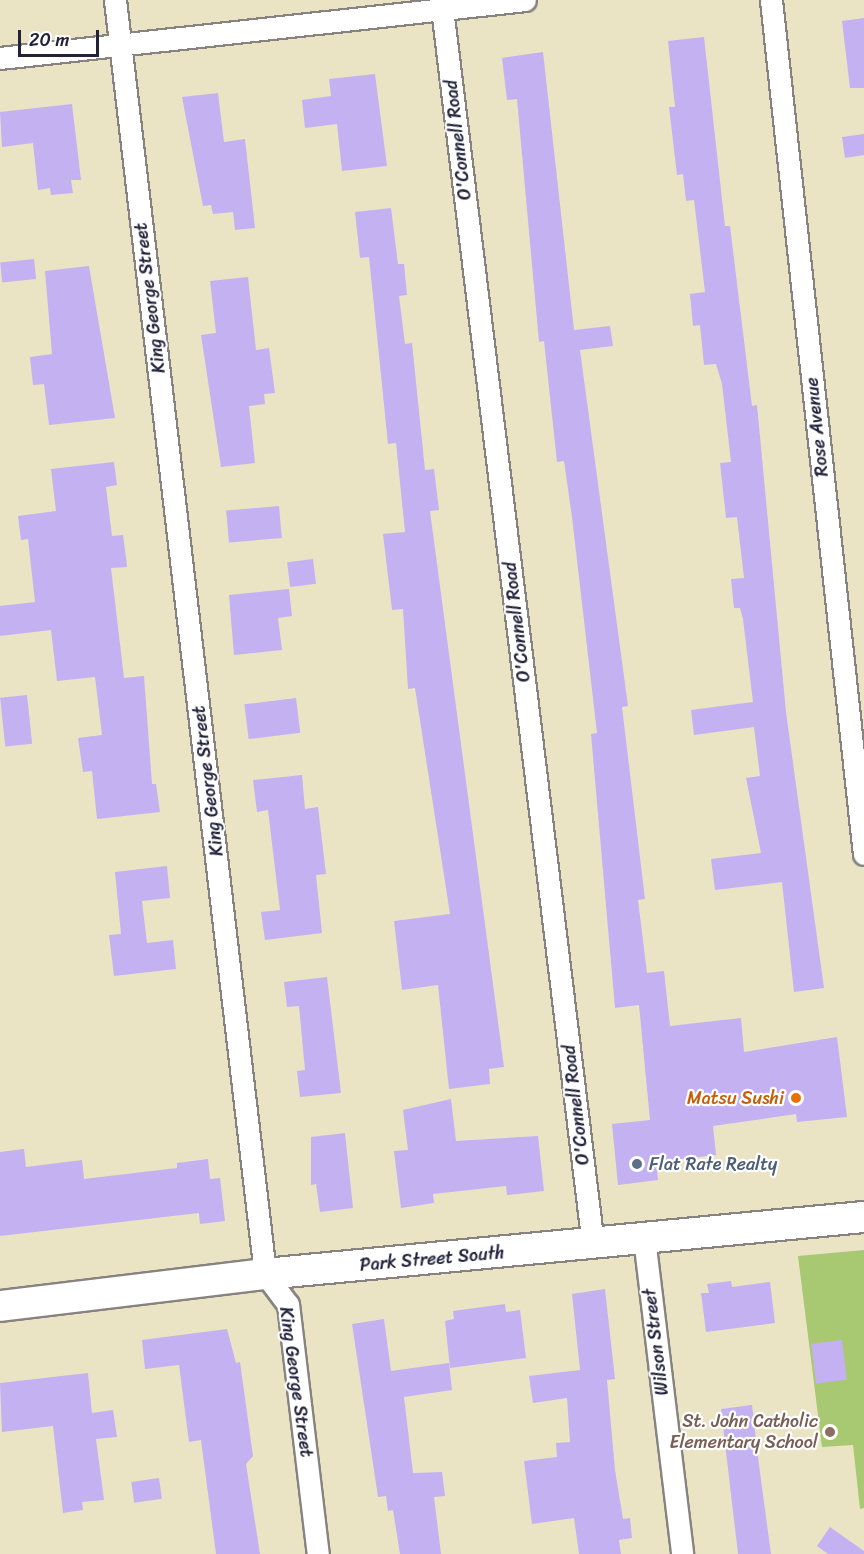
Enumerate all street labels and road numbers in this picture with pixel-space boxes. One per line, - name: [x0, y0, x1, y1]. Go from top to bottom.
- street label: O'Connell Road: [440, 79, 476, 201]
- street label: King George Street: [130, 222, 170, 374]
- street label: Rose Avenue: [801, 376, 833, 478]
- street label: O'Connell Road: [499, 561, 535, 683]
- street label: King George Street: [188, 705, 228, 857]
- street label: O'Connell Road: [558, 1044, 594, 1166]
- street label: Park Street South: [358, 1242, 506, 1276]
- street label: Wilson Street: [639, 1287, 673, 1397]
- street label: King George Street: [275, 1306, 317, 1458]

